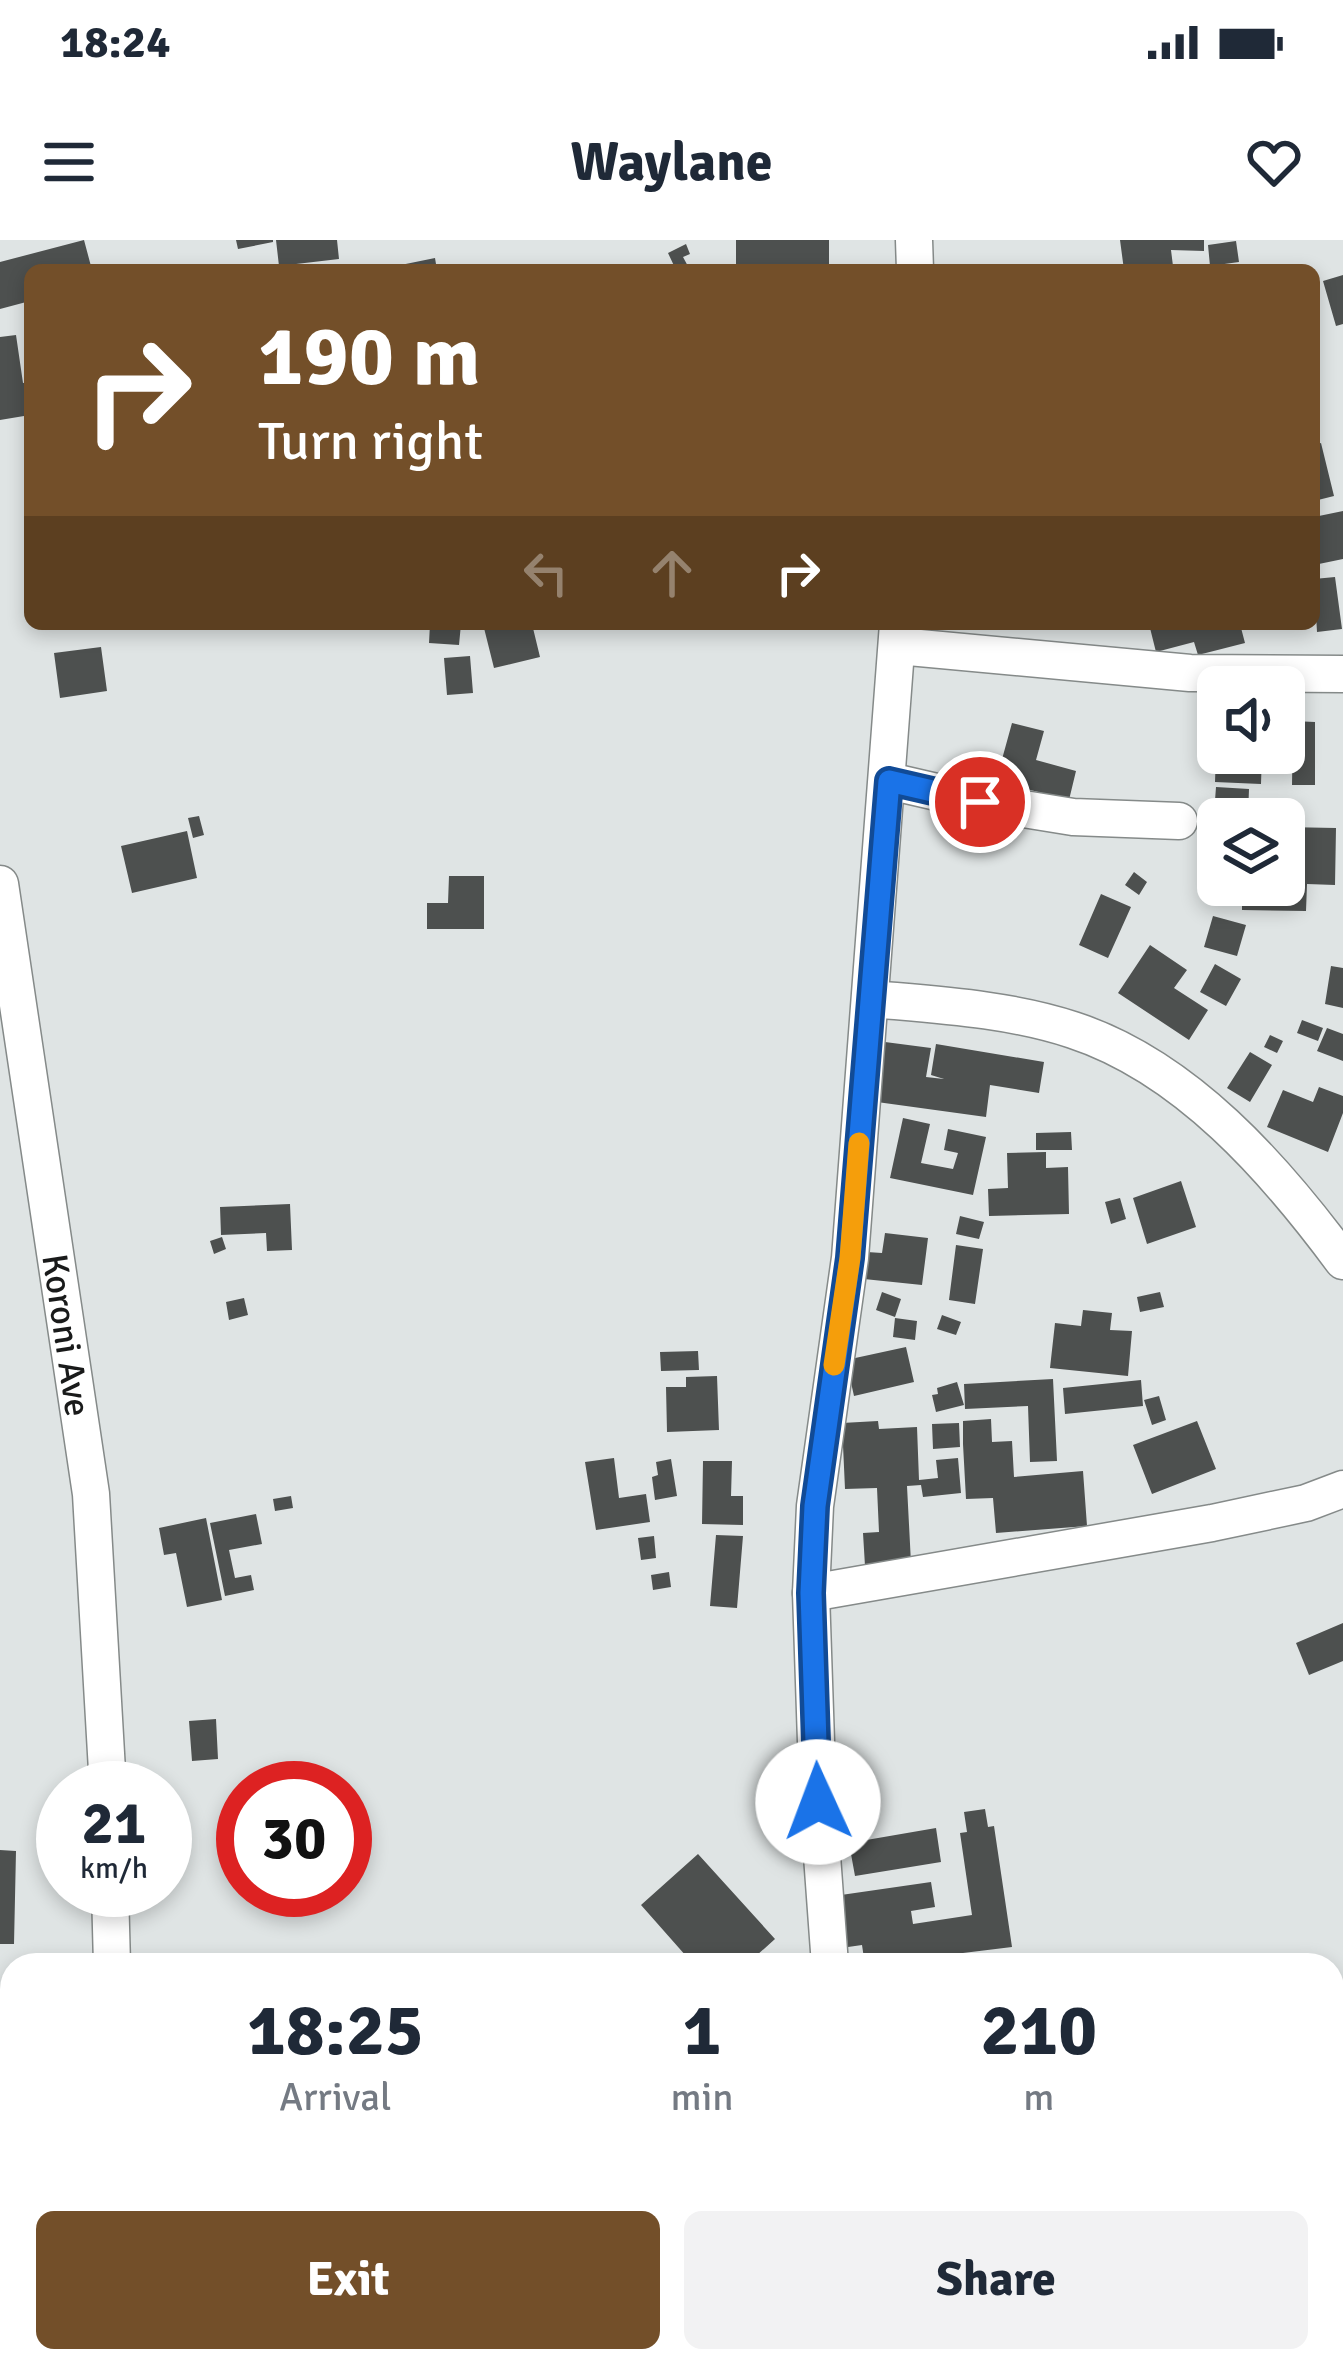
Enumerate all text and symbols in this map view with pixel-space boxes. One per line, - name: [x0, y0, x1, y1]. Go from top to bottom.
- text: 18:24: [60, 15, 170, 70]
- icon: menu: [36, 129, 102, 195]
- text: Waylane: [570, 129, 773, 196]
- icon: heart: [1241, 129, 1307, 195]
- text: 190 m: [258, 305, 480, 409]
- icon: right: [60, 312, 216, 468]
- text: Turn right: [258, 408, 483, 475]
- icon: left: [513, 540, 579, 606]
- icon: ahead: [639, 540, 705, 606]
- icon: right: [765, 540, 831, 606]
- map controls: [1197, 666, 1305, 906]
- button: sound: [1197, 666, 1305, 774]
- pin: [929, 751, 1031, 853]
- icon: arrive: [947, 769, 1013, 835]
- button: layers: [1197, 798, 1305, 906]
- street label: Koroni Ave: [31, 1251, 100, 1419]
- position arrow: [755, 1739, 881, 1865]
- speed limit sign: 30: [216, 1761, 372, 1917]
- text: 21: [82, 1787, 146, 1861]
- text: km/h: [80, 1850, 148, 1887]
- text: 18:25: [247, 1986, 424, 2075]
- text: 1: [683, 1986, 721, 2075]
- text: 210: [980, 1986, 1097, 2075]
- text: Arrival: [279, 2073, 391, 2121]
- text: min: [671, 2073, 734, 2121]
- text: m: [1023, 2073, 1054, 2121]
- button: Exit: [36, 2211, 660, 2349]
- button: Share: [684, 2211, 1308, 2349]

